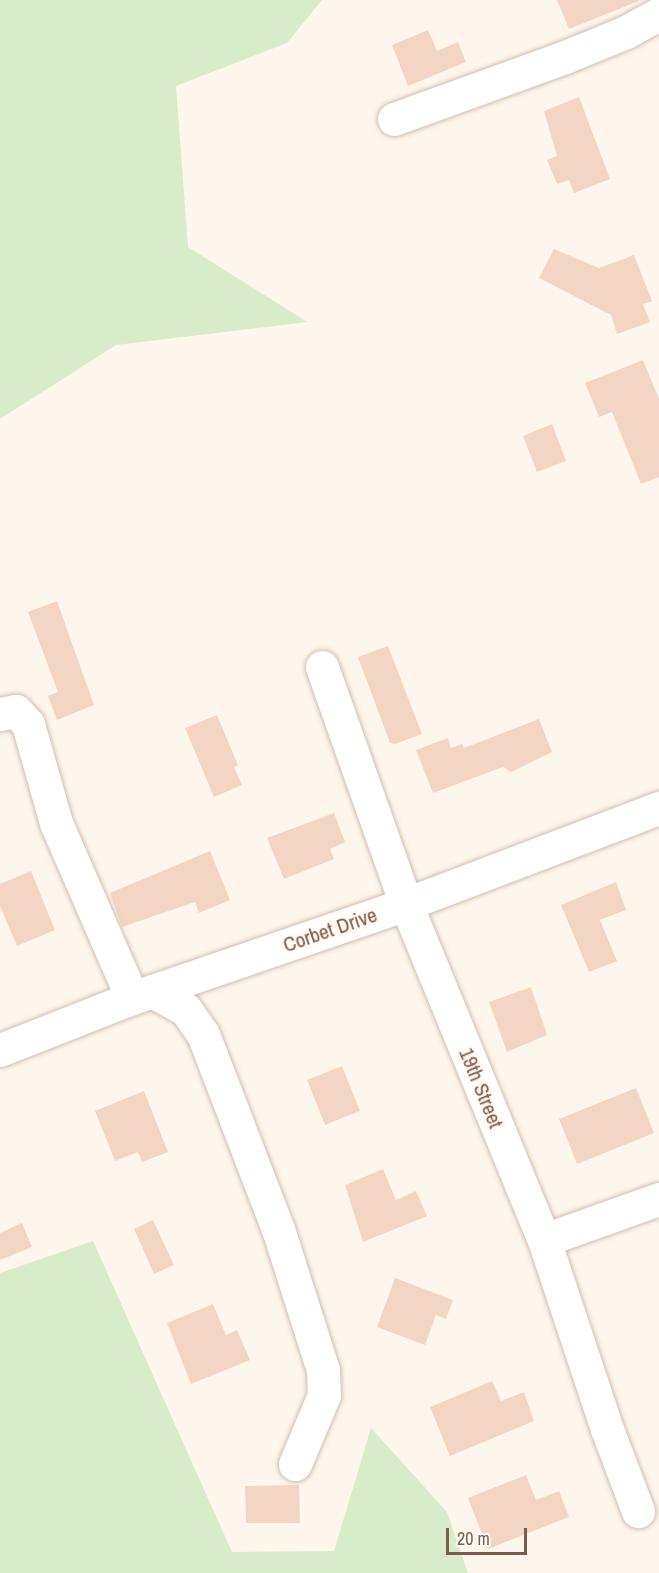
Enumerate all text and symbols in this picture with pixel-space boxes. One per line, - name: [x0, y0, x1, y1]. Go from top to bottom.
- street label: Corbet Drive: [280, 902, 380, 958]
- street label: 19th Street: [454, 1044, 508, 1132]
- scale bar: [449, 1516, 530, 1554]
- text: 20 m: [457, 1526, 490, 1551]

